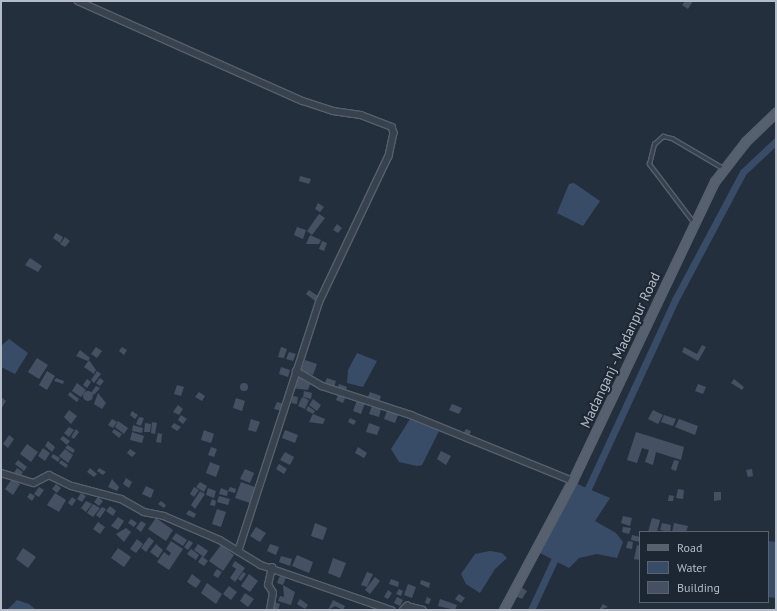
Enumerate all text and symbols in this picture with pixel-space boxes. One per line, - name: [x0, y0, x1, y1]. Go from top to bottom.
- street label: Madanganj - Madanpur Road: [576, 269, 664, 431]
- legend: [639, 531, 769, 603]
- text: Road: [677, 540, 702, 555]
- text: Water: [677, 560, 707, 575]
- text: Building: [677, 580, 720, 595]

